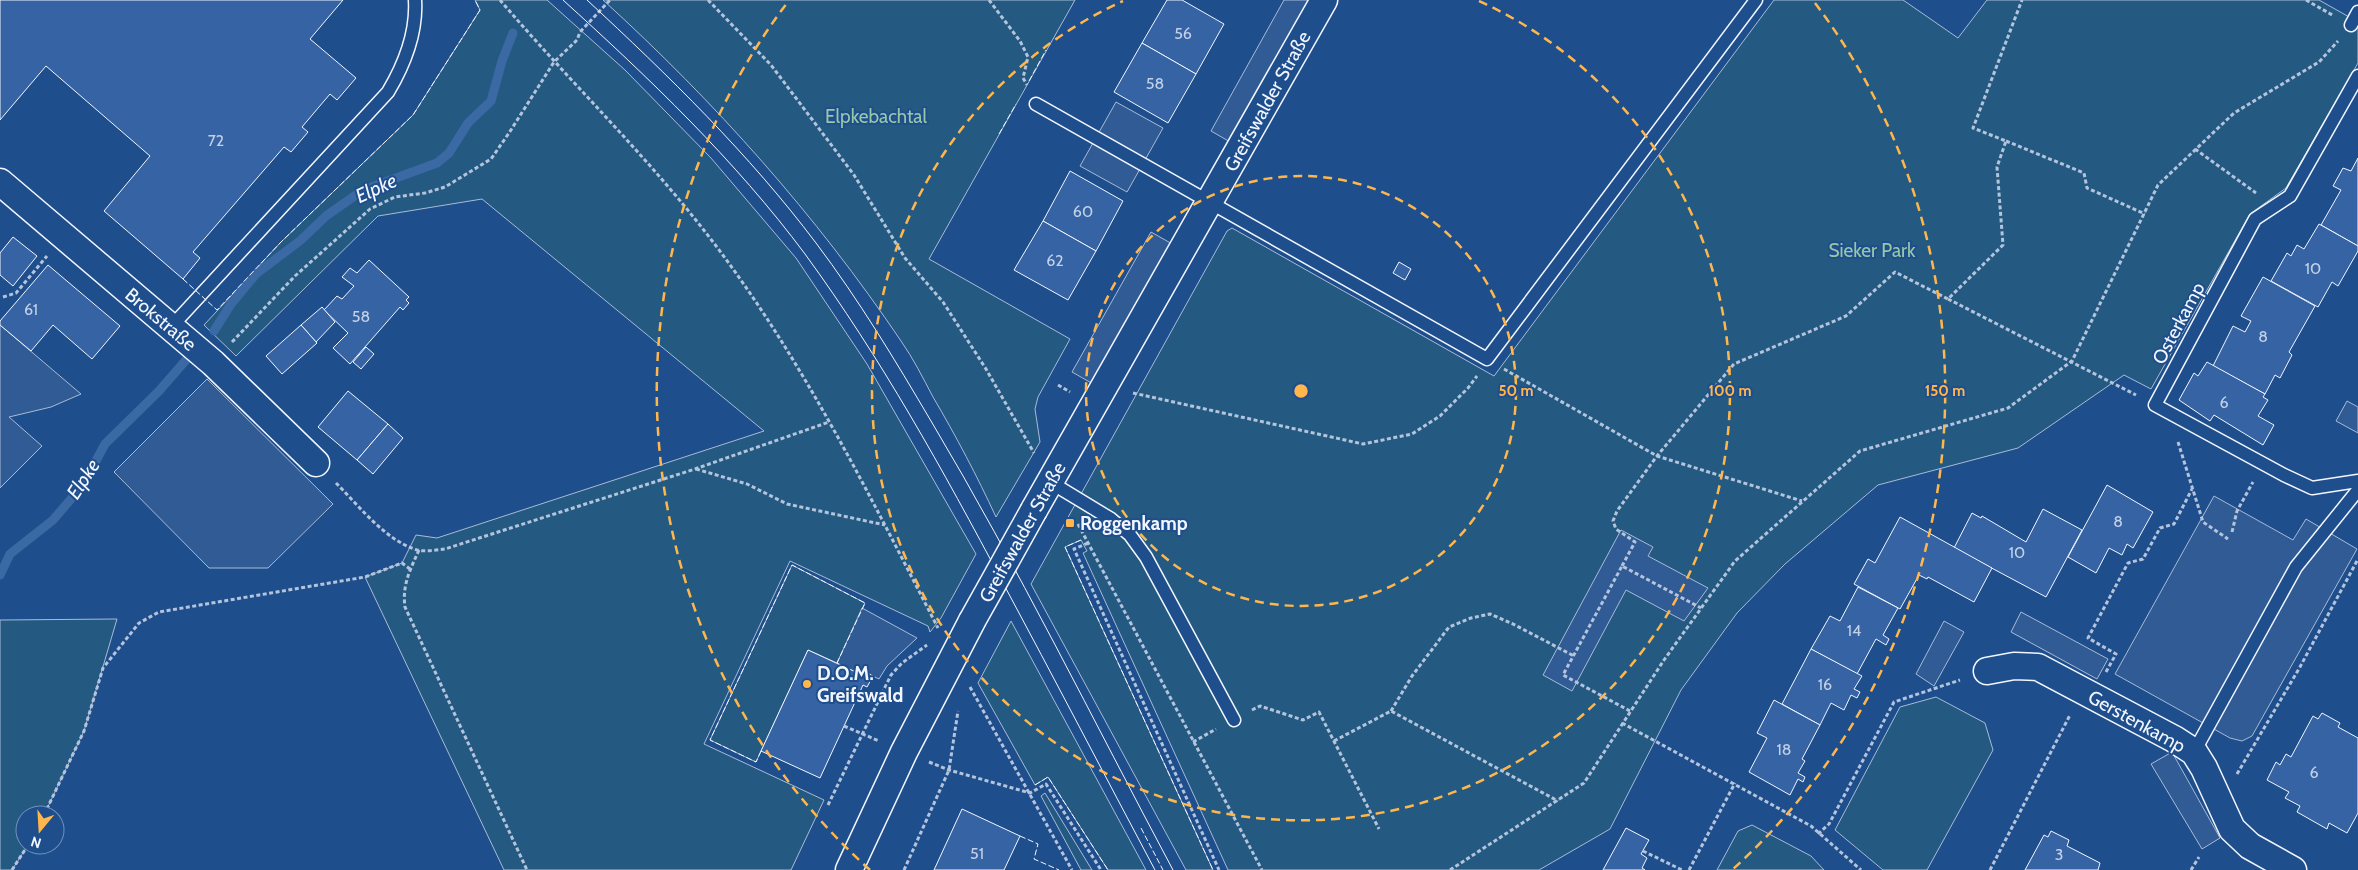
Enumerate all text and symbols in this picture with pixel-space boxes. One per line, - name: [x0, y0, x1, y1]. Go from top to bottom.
- house number: 56: [1174, 24, 1192, 43]
- street label: Greifswalder Straße: [1219, 27, 1316, 175]
- house number: 58: [1146, 74, 1164, 93]
- park label: Elpkebachtal: [825, 105, 927, 128]
- house number: 72: [208, 131, 224, 150]
- water label: Elpke: [352, 168, 400, 208]
- house number: 60: [1073, 202, 1093, 221]
- park label: Sieker Park: [1828, 239, 1916, 262]
- house number: 62: [1046, 251, 1064, 270]
- house number: 10: [2305, 259, 2321, 278]
- street label: Osterkamp: [2147, 278, 2210, 368]
- street label: Brokstraße: [120, 283, 201, 356]
- house number: 61: [24, 300, 38, 319]
- house number: 58: [352, 307, 370, 326]
- house number: 8: [2258, 327, 2268, 346]
- centre of rings: [1292, 382, 1310, 400]
- text: 50 m: [1498, 382, 1534, 400]
- text: 100 m: [1708, 382, 1752, 400]
- text: 150 m: [1925, 382, 1965, 400]
- house number: 6: [2219, 393, 2229, 412]
- water label: Elpke: [61, 455, 105, 503]
- street label: Greifswalder Straße: [974, 458, 1071, 606]
- place label: Roggenkamp: [1080, 512, 1188, 535]
- house number: 8: [2113, 512, 2123, 531]
- marker: Roggenkamp: [1064, 517, 1076, 529]
- house number: 10: [2009, 543, 2025, 562]
- house number: 14: [1847, 621, 1861, 640]
- place label: D.O.M. Greifswald: [817, 662, 903, 707]
- house number: 16: [1818, 675, 1832, 694]
- marker: D.O.M. Greifswald: [801, 678, 813, 690]
- street label: Gerstenkamp: [2084, 685, 2189, 758]
- house number: 18: [1777, 740, 1791, 759]
- house number: 6: [2309, 763, 2319, 782]
- north arrow: [15, 805, 65, 855]
- text: N: [28, 832, 43, 852]
- house number: 51: [970, 844, 984, 863]
- house number: 3: [2055, 845, 2063, 864]

